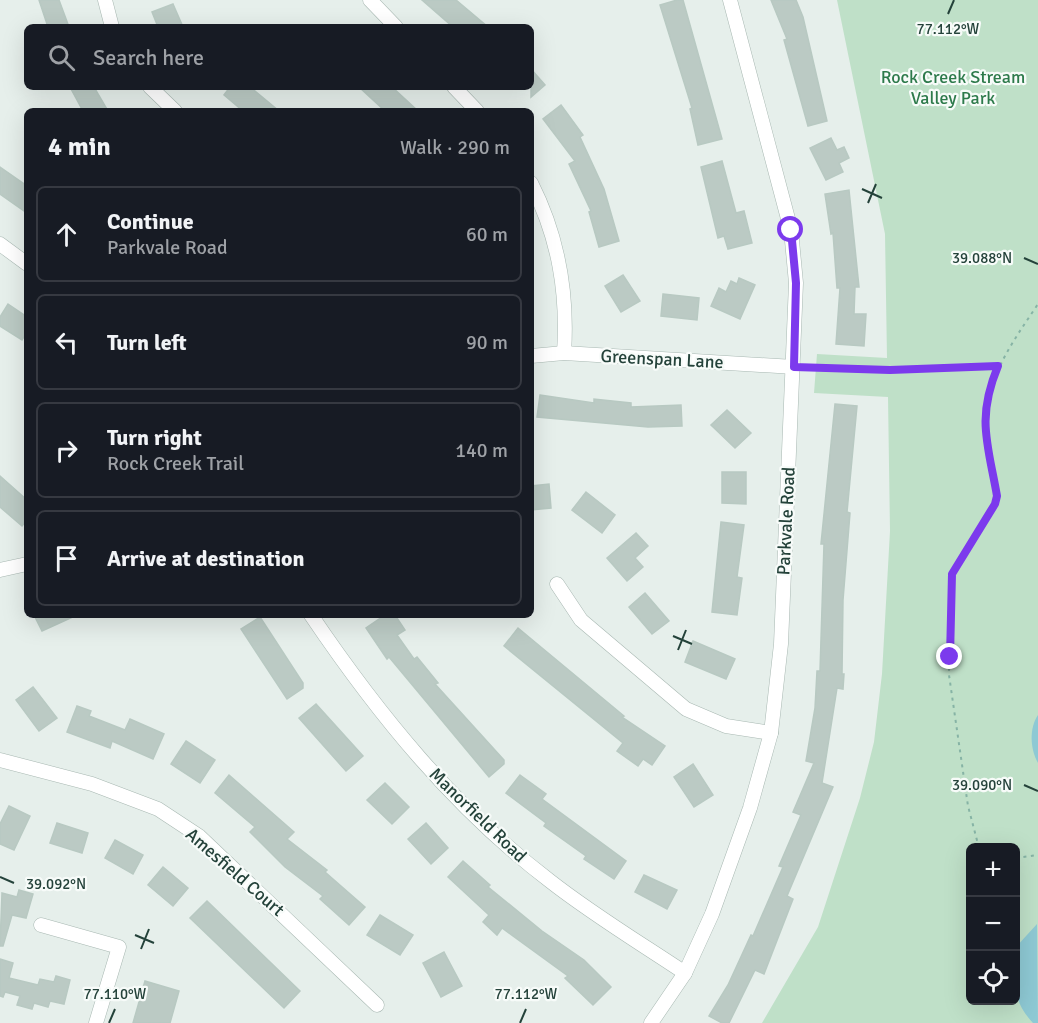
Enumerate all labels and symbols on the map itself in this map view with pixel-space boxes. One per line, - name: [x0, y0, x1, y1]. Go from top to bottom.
- text: 77.112°W: [917, 20, 980, 38]
- park label: Rock Creek Stream Valley Park: [881, 66, 1025, 109]
- route start: [777, 216, 803, 242]
- text: 39.088°N: [952, 249, 1012, 267]
- street label: Greenspan Lane: [600, 345, 724, 373]
- street label: Parkvale Road: [772, 466, 800, 576]
- route end: [936, 643, 962, 669]
- street label: Manorfield Road: [425, 763, 531, 867]
- text: 39.090°N: [952, 776, 1012, 794]
- street label: Amesfield Court: [181, 823, 289, 921]
- text: 39.092°N: [26, 875, 86, 893]
- text: 77.110°W: [84, 985, 147, 1003]
- text: 77.112°W: [495, 985, 558, 1003]

